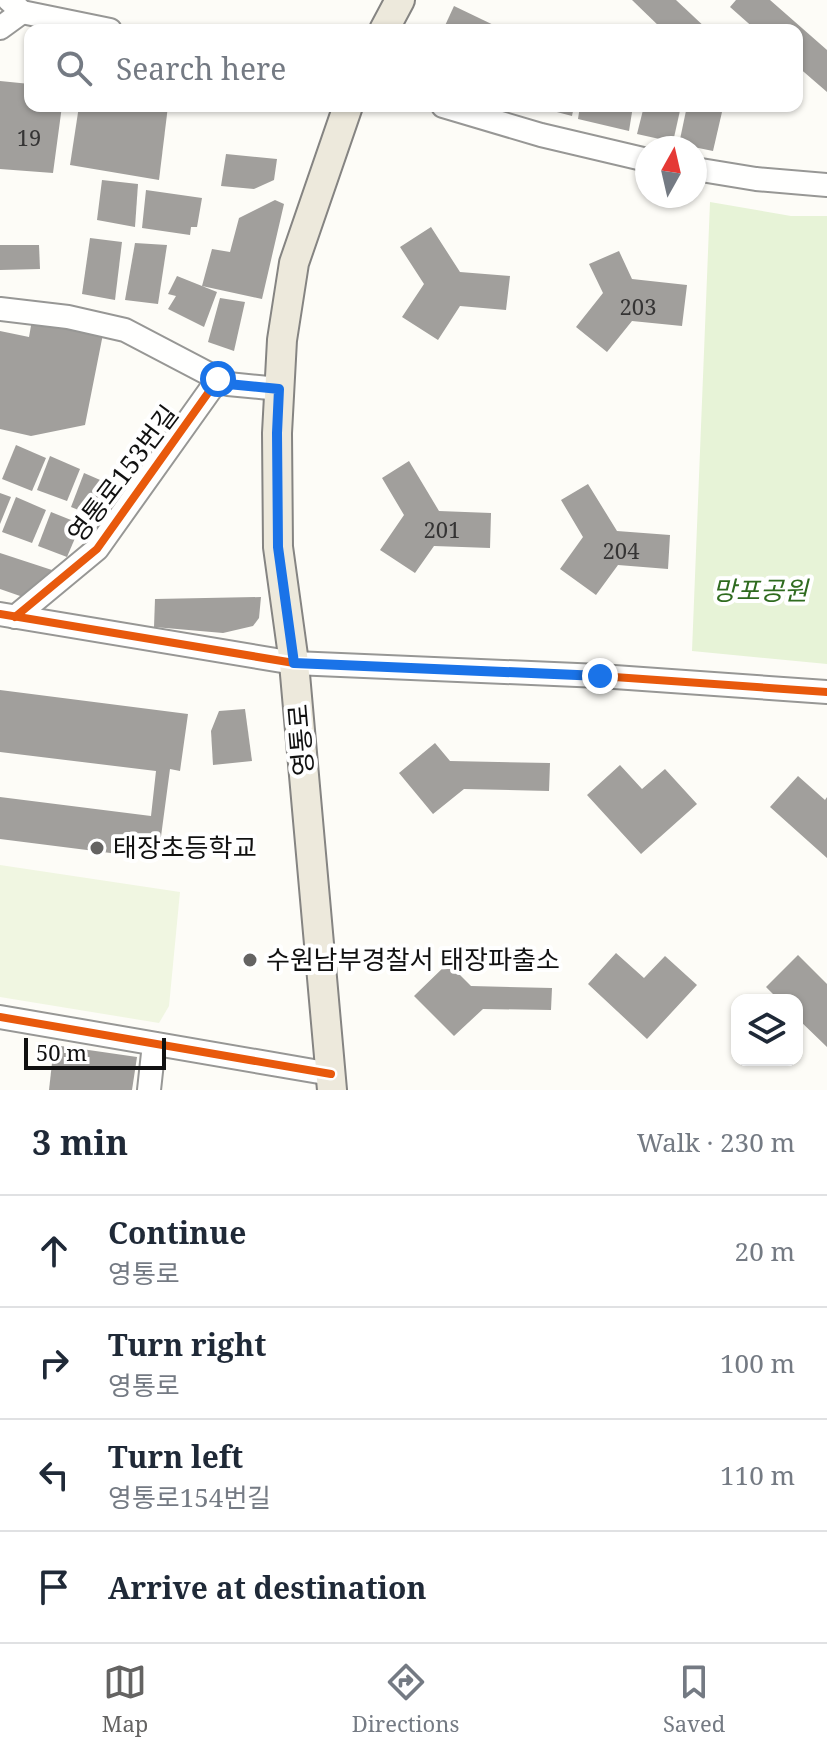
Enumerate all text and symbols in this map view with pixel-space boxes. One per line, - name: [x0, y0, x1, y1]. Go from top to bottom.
- search box: [24, 24, 803, 112]
- icon: search: [52, 46, 96, 90]
- text: Search here: [116, 48, 286, 89]
- house number: 19: [17, 122, 41, 152]
- north arrow: [635, 136, 707, 208]
- house number: 203: [620, 291, 656, 321]
- route start: [200, 361, 236, 397]
- street label: 영통로153번길: [59, 397, 186, 549]
- house number: 201: [424, 514, 460, 544]
- house number: 204: [603, 535, 639, 565]
- park label: 망포공원: [712, 572, 810, 608]
- route end: [582, 658, 618, 694]
- street label: 영통로: [279, 703, 321, 777]
- place label: 태장초등학교: [113, 829, 257, 865]
- marker: 태장초등학교: [88, 839, 106, 857]
- place label: 수원남부경찰서 태장파출소: [266, 941, 560, 977]
- marker: 수원남부경찰서 태장파출소: [241, 951, 259, 969]
- map controls: [731, 994, 803, 1066]
- button: layers: [731, 994, 803, 1066]
- scale bar: [24, 1034, 166, 1070]
- text: 50 m: [36, 1037, 87, 1067]
- text: 3 min: [32, 1119, 128, 1165]
- text: Walk · 230 m: [637, 1124, 795, 1160]
- text: Continue: [108, 1212, 246, 1253]
- icon: ahead: [32, 1229, 76, 1273]
- text: 20 m: [735, 1233, 795, 1269]
- text: 영통로: [108, 1255, 180, 1291]
- text: Turn right: [108, 1324, 266, 1365]
- icon: right: [32, 1341, 76, 1385]
- text: 100 m: [720, 1345, 795, 1381]
- text: 영통로: [108, 1367, 180, 1403]
- text: Turn left: [108, 1436, 243, 1477]
- icon: left: [32, 1453, 76, 1497]
- text: 110 m: [720, 1457, 795, 1493]
- text: 영통로154번길: [108, 1479, 271, 1515]
- icon: arrive: [32, 1565, 76, 1609]
- text: Arrive at destination: [108, 1567, 427, 1608]
- tab: Map: [102, 1660, 148, 1738]
- tab: Directions: [352, 1660, 459, 1738]
- tab: Saved: [663, 1660, 725, 1738]

